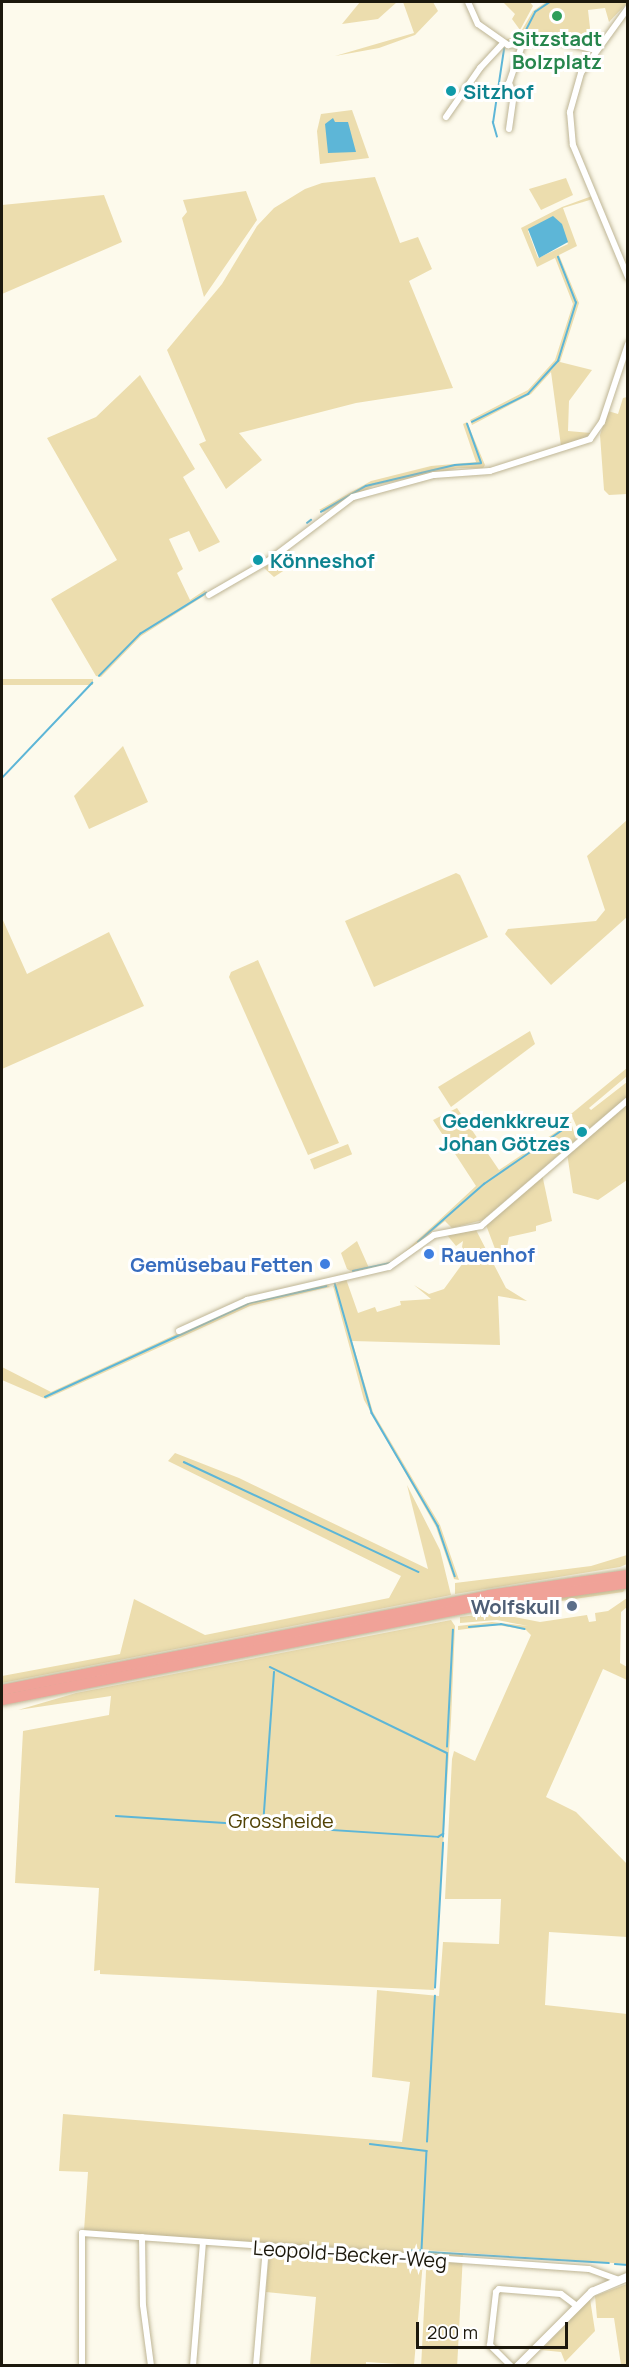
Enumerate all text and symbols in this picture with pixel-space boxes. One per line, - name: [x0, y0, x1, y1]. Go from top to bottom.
- marker: Sitzstadt Bolzplatz: [550, 9, 564, 23]
- place label: Sitzstadt Bolzplatz: [512, 26, 602, 73]
- place label: Sitzhof: [463, 79, 534, 103]
- marker: Sitzhof: [444, 84, 458, 98]
- place label: Könneshof: [270, 548, 375, 572]
- marker: Könneshof: [251, 553, 265, 567]
- place label: Gedenkkreuz Johan Götzes: [439, 1108, 570, 1155]
- marker: Gedenkkreuz Johan Götzes: [575, 1125, 589, 1139]
- place label: Rauenhof: [441, 1242, 535, 1266]
- marker: Rauenhof: [422, 1247, 436, 1261]
- place label: Gemüsebau Fetten: [130, 1252, 313, 1276]
- marker: Gemüsebau Fetten: [318, 1257, 332, 1271]
- place label: Wolfskull: [471, 1594, 560, 1618]
- marker: Wolfskull: [565, 1599, 579, 1613]
- park label: Grossheide: [228, 1808, 334, 1832]
- street label: Leopold-Becker-Weg: [252, 2235, 448, 2273]
- scale bar: [419, 2310, 570, 2348]
- text: 200 m: [427, 2320, 478, 2344]

